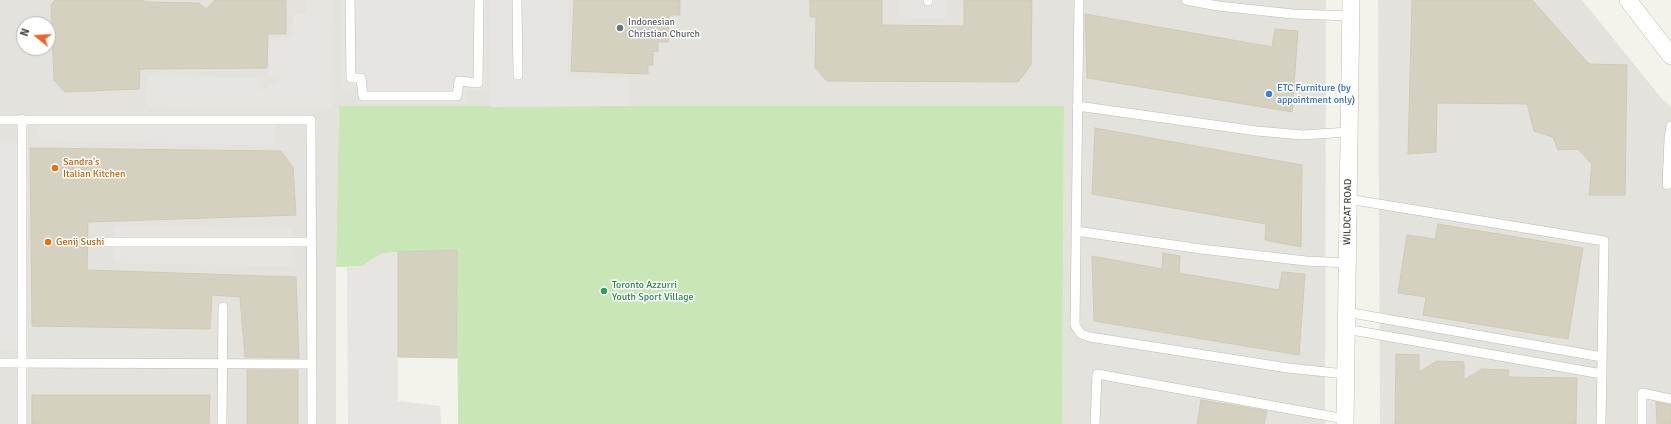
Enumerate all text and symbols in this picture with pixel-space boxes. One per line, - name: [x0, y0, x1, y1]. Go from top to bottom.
- north arrow: [16, 16, 56, 56]
- place label: Indonesian Christian Church: [628, 16, 700, 40]
- marker: Indonesian Christian Church: [615, 23, 625, 33]
- text: N: [18, 27, 32, 38]
- place label: ETC Furniture (by appointment only): [1277, 82, 1355, 106]
- marker: ETC Furniture (by appointment only): [1264, 89, 1274, 99]
- place label: Sandra's Italian Kitchen: [63, 156, 125, 180]
- marker: Sandra's Italian Kitchen: [50, 163, 60, 173]
- street label: WILDCAT ROAD: [1341, 179, 1355, 245]
- place label: Genij Sushi: [56, 236, 104, 248]
- marker: Genij Sushi: [43, 237, 53, 247]
- place label: Toronto Azzurri Youth Sport Village: [612, 279, 693, 302]
- marker: Toronto Azzurri Youth Sport Village: [599, 286, 609, 296]

